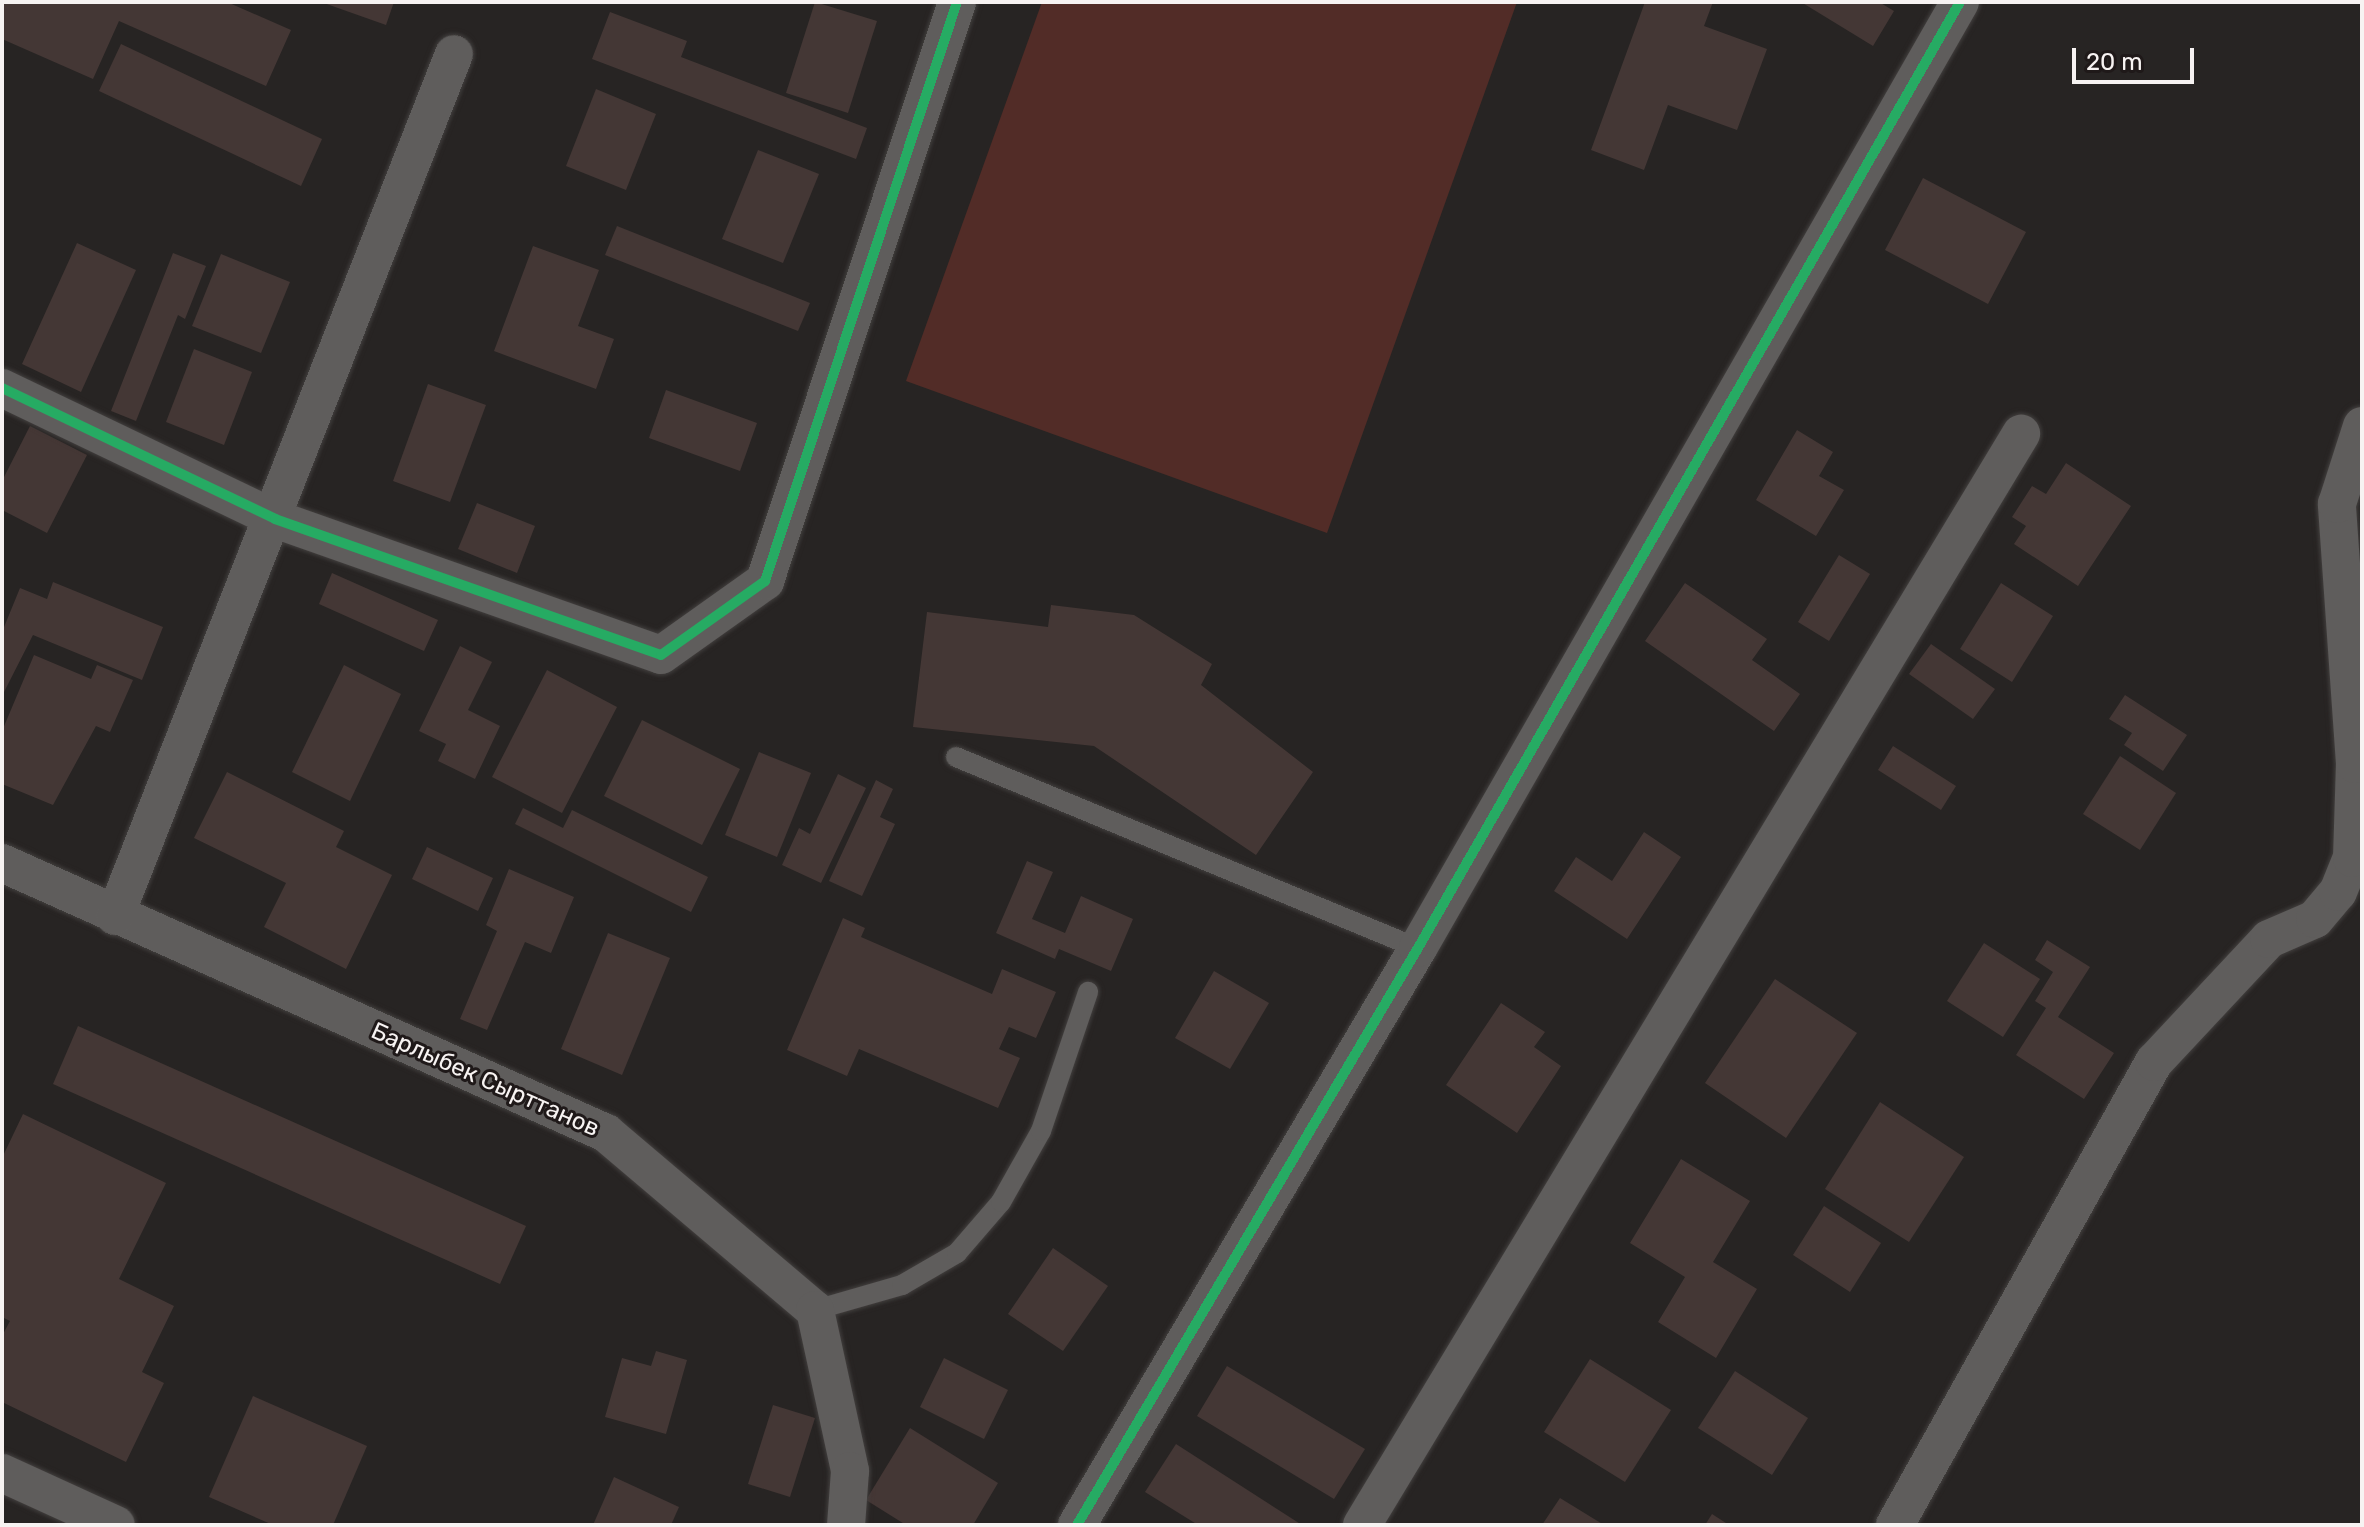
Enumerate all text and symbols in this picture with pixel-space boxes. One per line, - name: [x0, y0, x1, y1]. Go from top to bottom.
- scale bar: [2076, 32, 2198, 82]
- text: 20 m: [2086, 48, 2143, 76]
- street label: Барлыбек Сырттанов: [366, 1017, 604, 1143]

